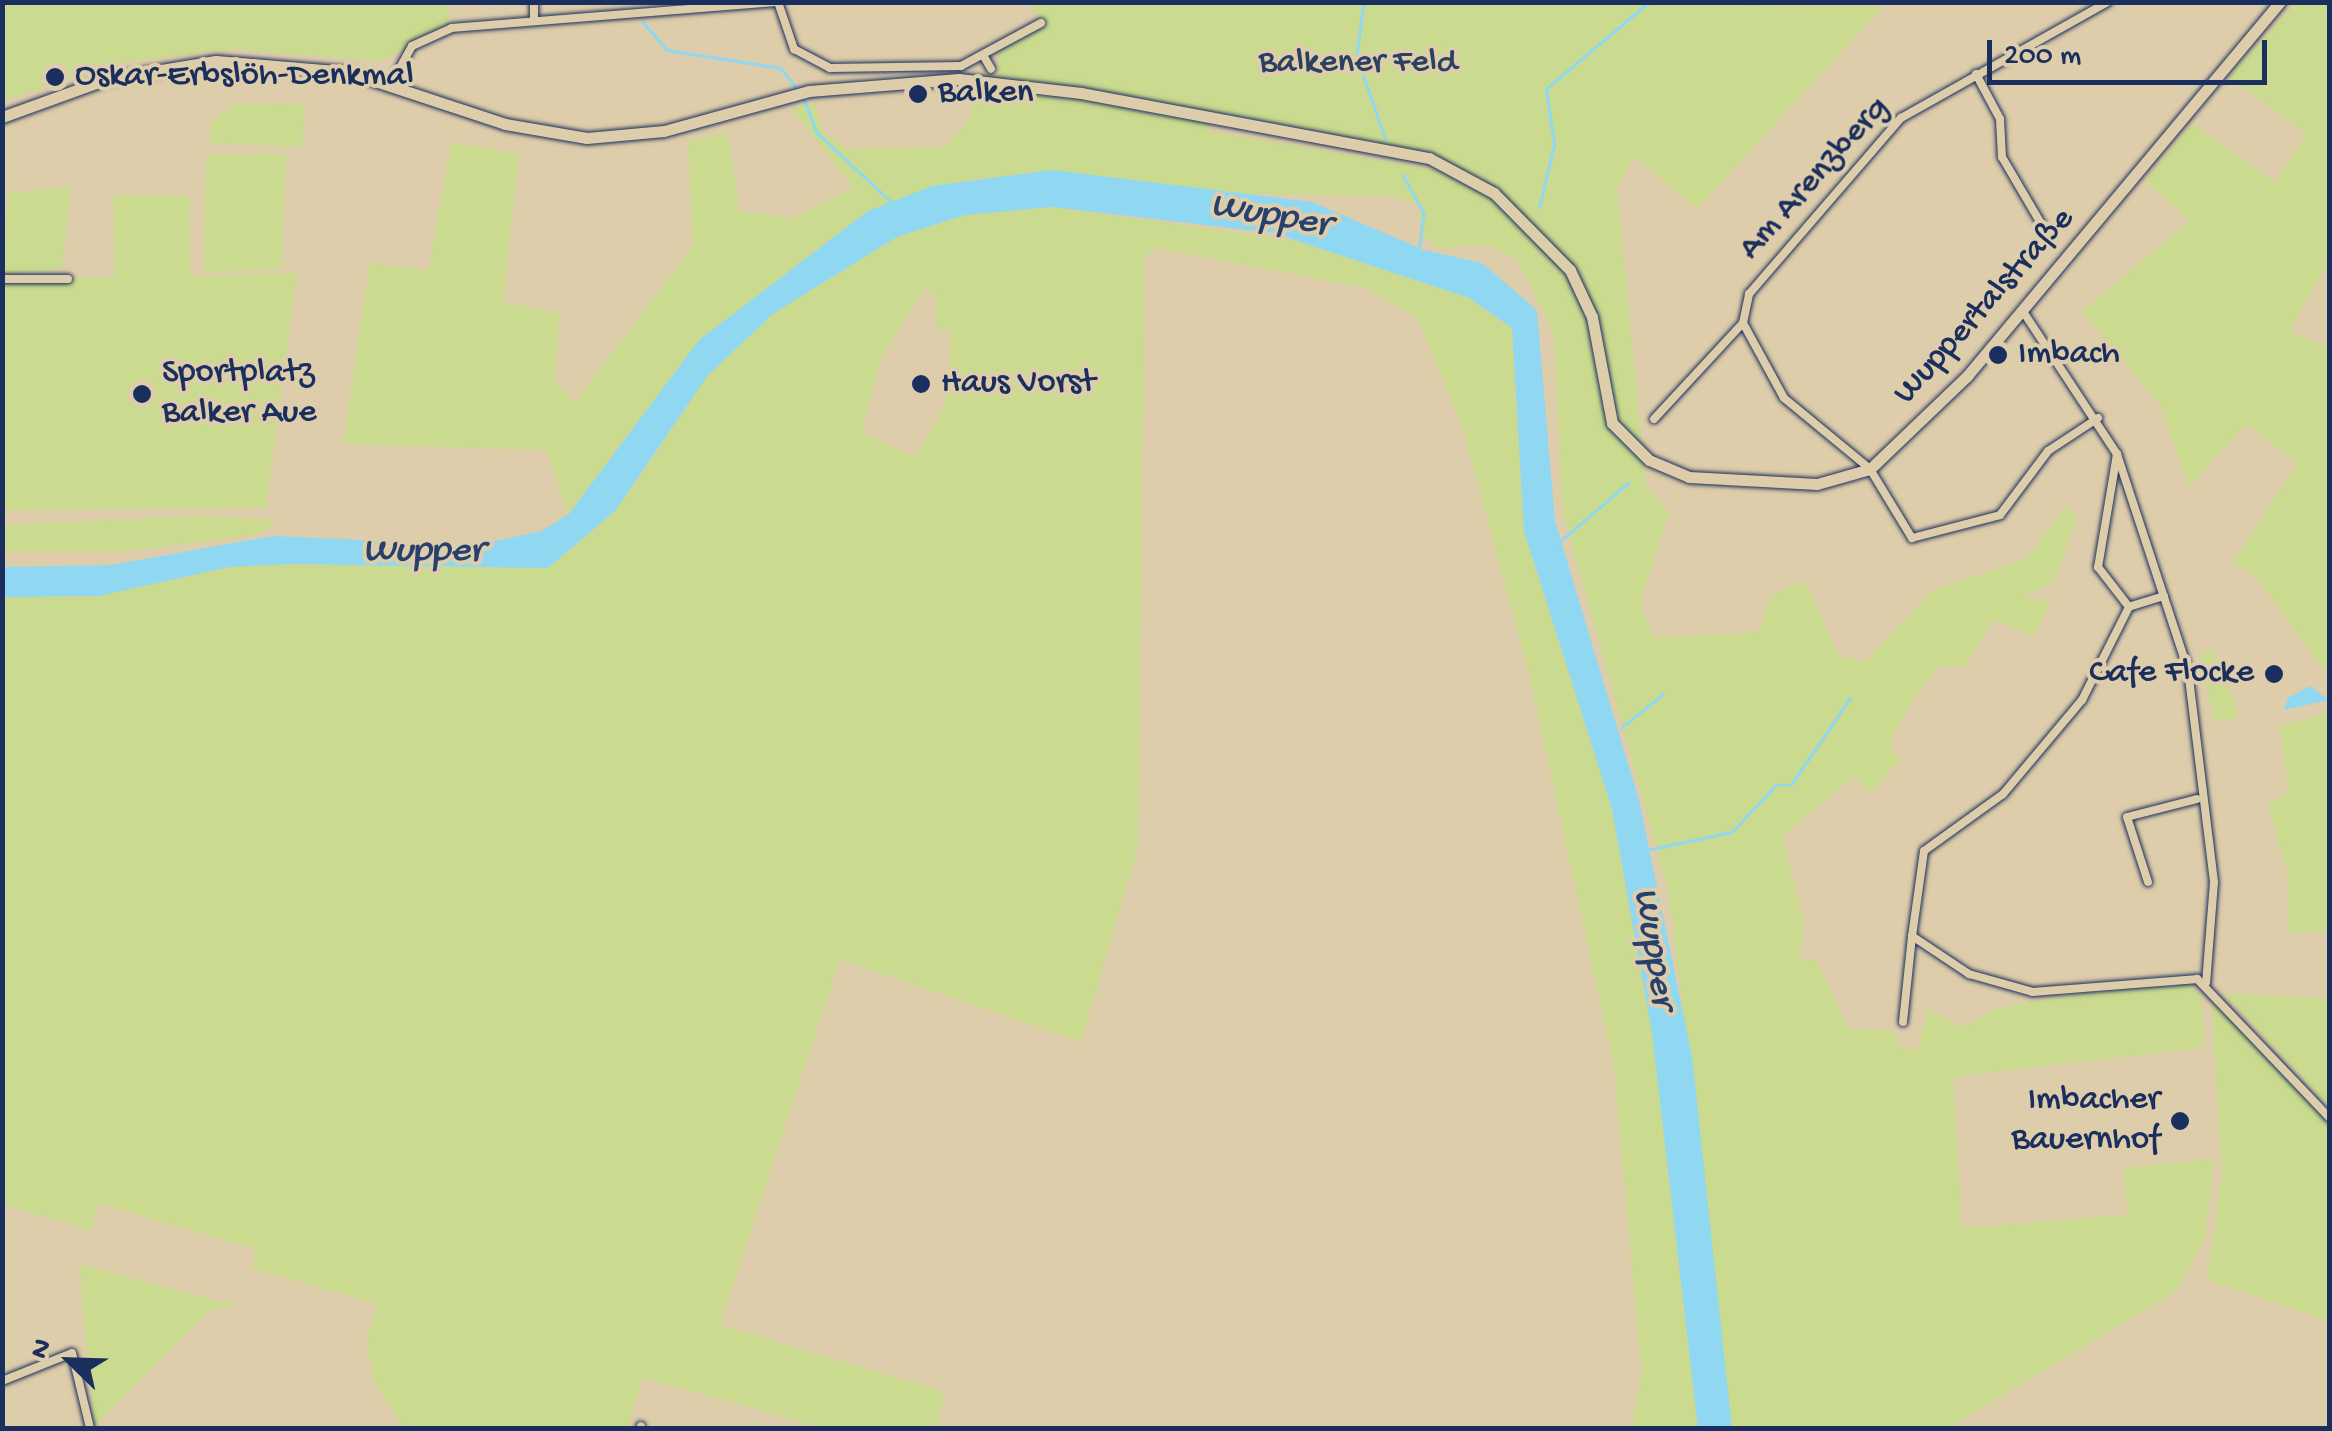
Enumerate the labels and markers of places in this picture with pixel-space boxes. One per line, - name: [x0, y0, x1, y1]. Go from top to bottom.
- place label: Oskar-Erbslöh-Denkmal: [75, 56, 414, 98]
- marker: Oskar-Erbslöh-Denkmal: [44, 66, 66, 88]
- place label: Balken: [938, 73, 1033, 115]
- marker: Balken: [907, 83, 929, 105]
- place label: Imbach: [2018, 334, 2120, 376]
- marker: Imbach: [1987, 344, 2009, 366]
- place label: Sportplatz Balker Aue: [162, 353, 317, 435]
- place label: Haus Vorst: [941, 363, 1095, 405]
- marker: Haus Vorst: [910, 373, 932, 395]
- marker: Sportplatz Balker Aue: [131, 383, 153, 405]
- place label: Cafe Flocke: [2089, 653, 2254, 695]
- marker: Cafe Flocke: [2263, 663, 2285, 685]
- place label: Imbacher Bauernhof: [2011, 1080, 2160, 1162]
- marker: Imbacher Bauernhof: [2169, 1110, 2191, 1132]

